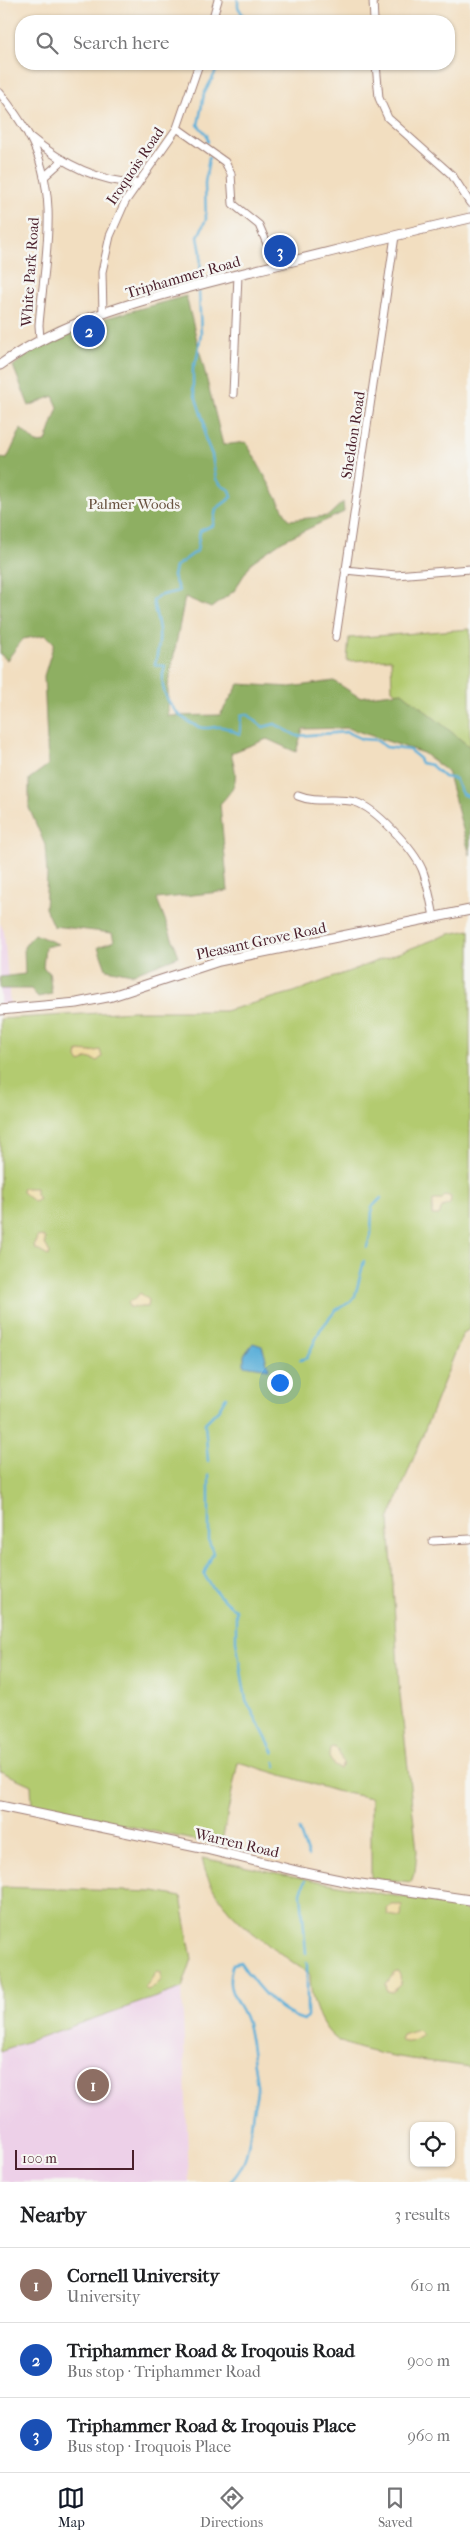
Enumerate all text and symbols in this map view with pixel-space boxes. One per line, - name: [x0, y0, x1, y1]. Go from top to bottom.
- search box: [15, 15, 455, 70]
- icon: search: [33, 29, 61, 57]
- text: Search here: [73, 32, 169, 54]
- street label: Iroquois Road: [102, 123, 168, 208]
- street label: White Park Road: [17, 216, 43, 328]
- pin: 3: [264, 232, 296, 270]
- street label: Triphammer Road: [124, 252, 243, 302]
- pin: 2: [73, 312, 105, 350]
- street label: Sheldon Road: [337, 389, 369, 480]
- park label: Palmer Woods: [88, 495, 180, 513]
- street label: Pleasant Grove Road: [194, 918, 329, 964]
- your location: [267, 1370, 293, 1396]
- street label: Warren Road: [192, 1824, 282, 1862]
- pin: 1: [77, 2066, 109, 2104]
- map controls: [410, 2122, 455, 2167]
- button: locate: [410, 2122, 455, 2167]
- scale bar: [15, 2147, 134, 2170]
- text: 100 m: [22, 2150, 57, 2167]
- text: Nearby: [20, 2203, 86, 2227]
- text: 3 results: [394, 2205, 450, 2224]
- text: Cornell University: [67, 2265, 219, 2287]
- text: 1: [33, 2276, 39, 2295]
- text: 610 m: [410, 2276, 450, 2295]
- text: University: [67, 2287, 140, 2306]
- text: Triphammer Road & Iroqouis Road: [67, 2340, 355, 2362]
- text: 2: [32, 2351, 40, 2370]
- text: 900 m: [407, 2351, 450, 2370]
- text: Bus stop · Triphammer Road: [67, 2362, 261, 2381]
- text: Triphammer Road & Iroqouis Place: [67, 2415, 356, 2437]
- text: 3: [33, 2426, 39, 2445]
- text: 960 m: [407, 2426, 450, 2445]
- text: Bus stop · Iroquois Place: [67, 2437, 231, 2456]
- tab: Map: [57, 2484, 85, 2531]
- tab: Directions: [200, 2484, 263, 2531]
- tab: Saved: [378, 2484, 413, 2531]

